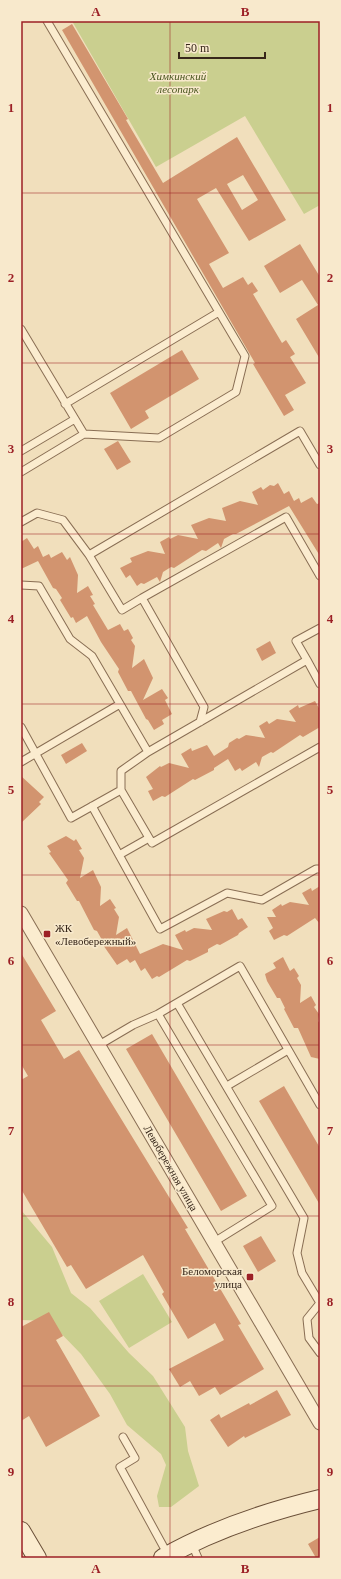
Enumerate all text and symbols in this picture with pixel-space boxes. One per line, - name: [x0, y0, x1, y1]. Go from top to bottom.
- text: A: [91, 4, 101, 19]
- text: B: [241, 4, 250, 19]
- scale bar: [179, 34, 265, 60]
- text: 50 m: [185, 41, 210, 55]
- park label: Химкинский лесопарк: [149, 70, 207, 95]
- text: 1: [8, 100, 14, 115]
- text: 1: [327, 100, 333, 115]
- text: 2: [8, 270, 14, 285]
- text: 2: [327, 270, 333, 285]
- text: 3: [8, 441, 15, 456]
- text: 3: [327, 441, 334, 456]
- text: 4: [8, 611, 15, 626]
- text: 4: [327, 611, 334, 626]
- text: 5: [8, 782, 15, 797]
- text: 5: [327, 782, 334, 797]
- place label: ЖК «Левобережный»: [55, 922, 136, 947]
- marker: ЖК «Левобережный»: [42, 929, 52, 939]
- text: 6: [8, 953, 15, 968]
- text: 6: [327, 953, 334, 968]
- text: 7: [8, 1123, 15, 1138]
- street label: Левобережная улица: [142, 1123, 200, 1213]
- text: 7: [327, 1123, 334, 1138]
- place label: Беломорская улица: [182, 1265, 242, 1290]
- marker: Беломорская улица: [245, 1272, 255, 1282]
- text: 8: [8, 1294, 15, 1309]
- text: 8: [327, 1294, 334, 1309]
- text: 9: [8, 1464, 15, 1479]
- text: 9: [327, 1464, 334, 1479]
- text: A: [91, 1561, 101, 1576]
- text: B: [241, 1561, 250, 1576]

